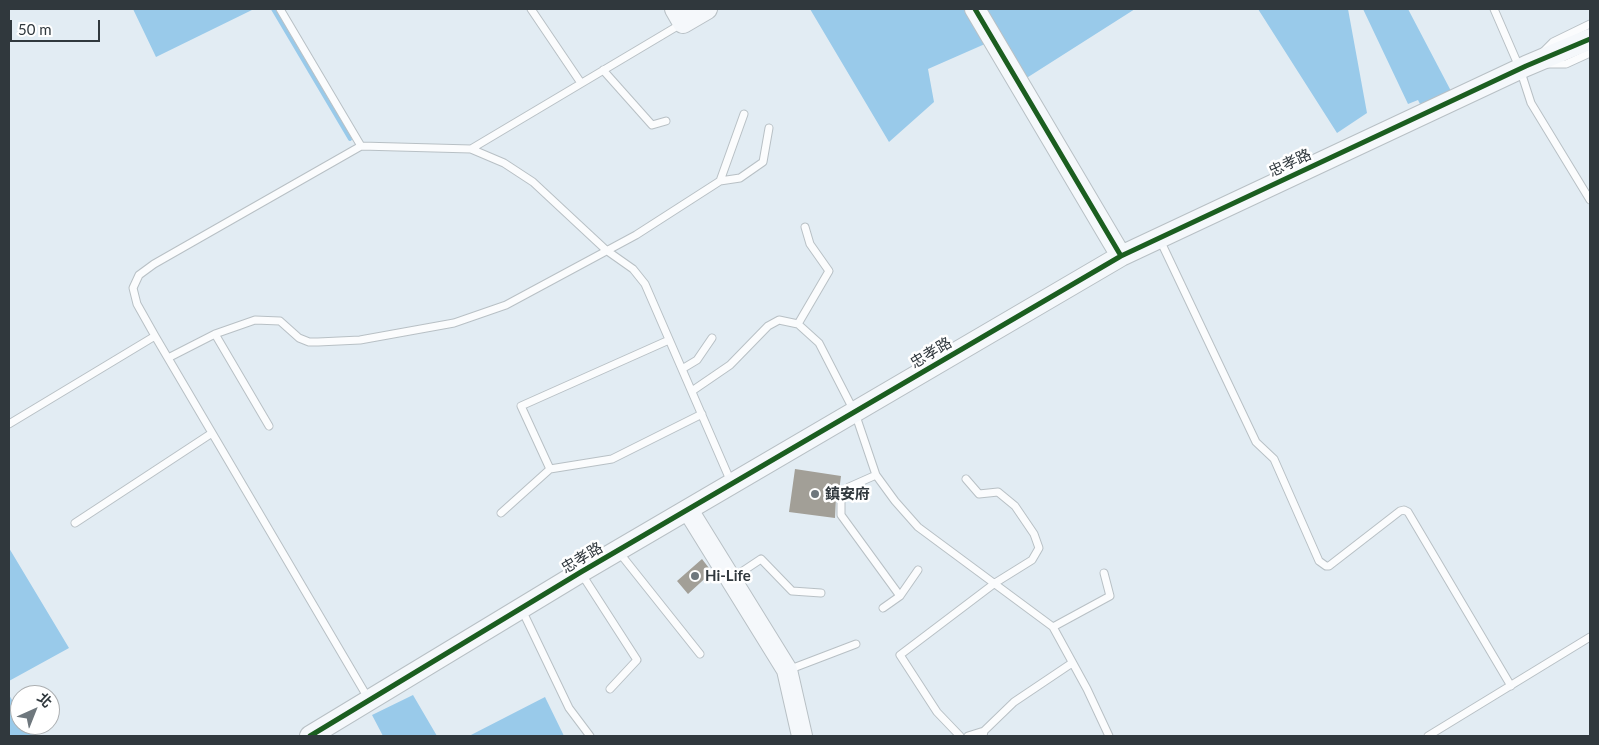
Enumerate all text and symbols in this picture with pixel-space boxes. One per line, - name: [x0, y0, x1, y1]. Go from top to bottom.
- scale bar: [12, 10, 102, 42]
- text: 50 m: [18, 20, 52, 38]
- street label: 忠孝路: [1266, 145, 1314, 181]
- street label: 忠孝路: [907, 334, 955, 372]
- place label: 鎮安府: [825, 485, 870, 503]
- marker: 鎮安府: [809, 488, 821, 500]
- street label: 忠孝路: [558, 539, 606, 577]
- place label: Hi-Life: [705, 567, 751, 585]
- marker: Hi-Life: [689, 570, 701, 582]
- north arrow: [10, 685, 60, 735]
- text: 北: [34, 689, 56, 711]

